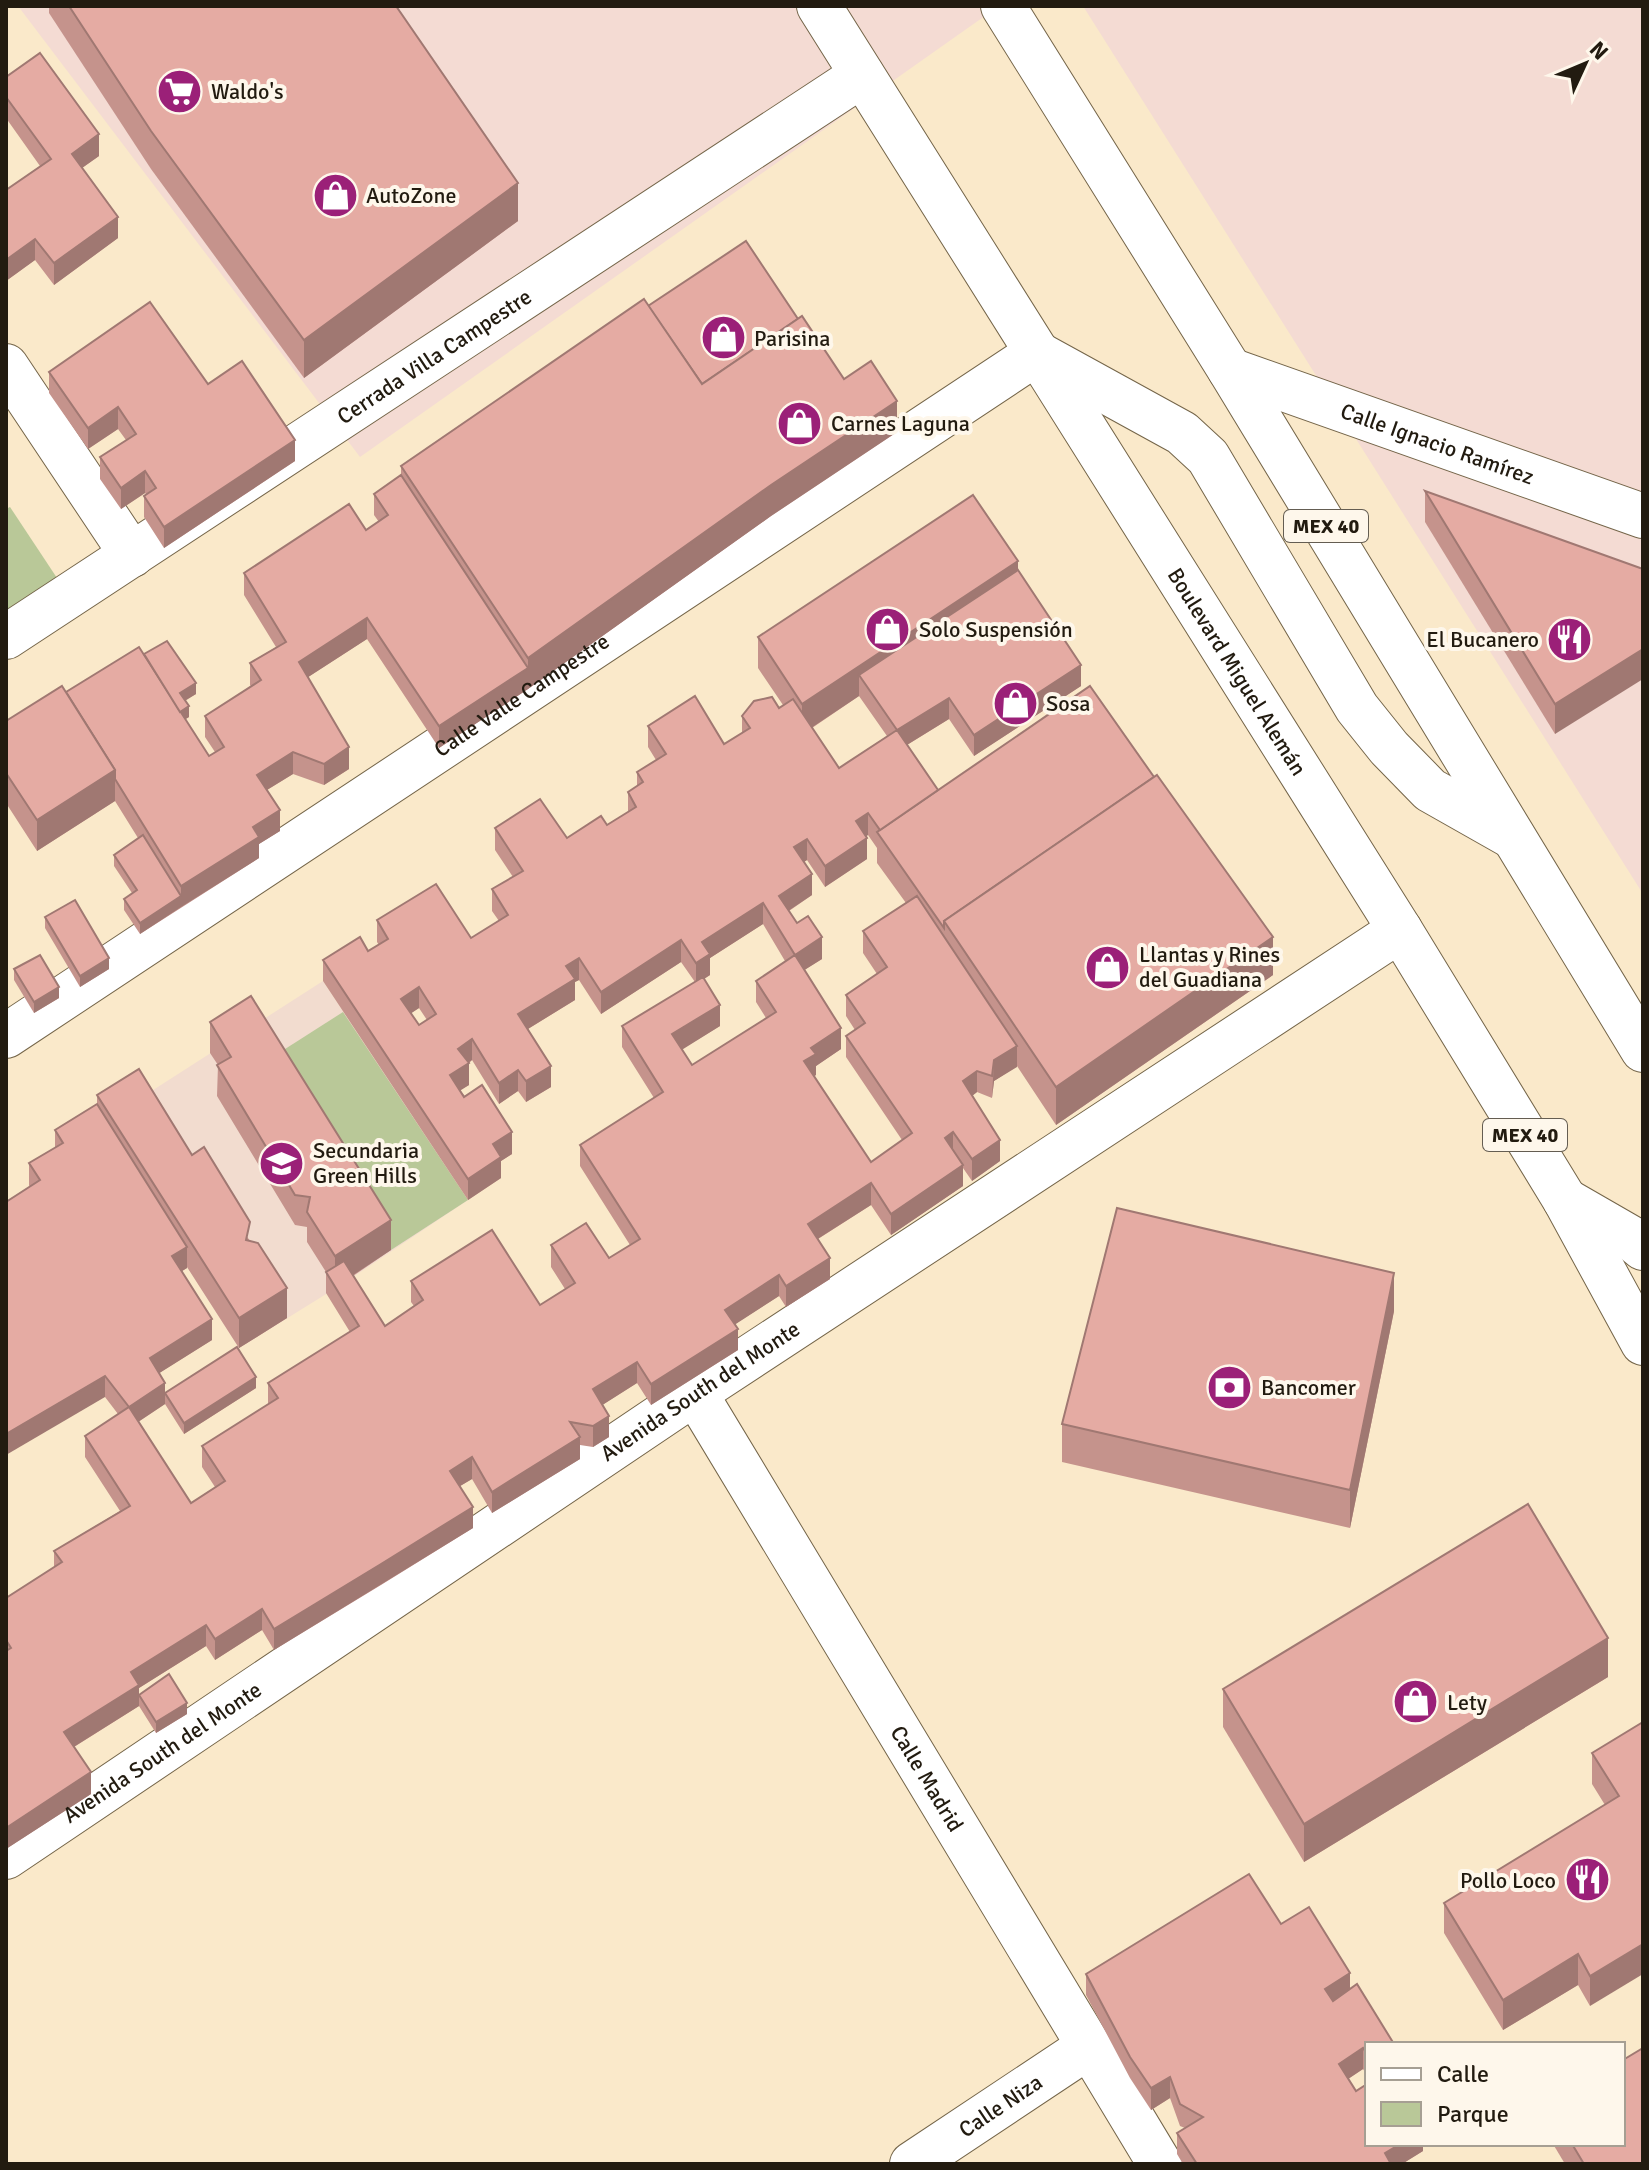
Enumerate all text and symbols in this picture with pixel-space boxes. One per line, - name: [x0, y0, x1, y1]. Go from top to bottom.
- north arrow: [1545, 24, 1625, 104]
- text: N: [1584, 36, 1614, 65]
- supermarket icon: Waldo's: [156, 67, 204, 115]
- place label: Waldo's: [211, 78, 284, 105]
- shop icon: AutoZone: [311, 171, 359, 219]
- place label: AutoZone: [366, 182, 456, 209]
- street label: Cerrada Villa Campestre: [332, 283, 536, 430]
- shop icon: Parisina: [699, 314, 747, 362]
- place label: Parisina: [754, 325, 830, 352]
- street label: Calle Ignacio Ramírez: [1337, 397, 1538, 490]
- shop icon: Carnes Laguna: [776, 399, 824, 447]
- place label: Carnes Laguna: [831, 410, 970, 437]
- road number: MEX 40: [1284, 510, 1368, 542]
- street label: Boulevard Miguel Alemán: [1162, 563, 1312, 781]
- shop icon: Solo Suspensión: [864, 605, 912, 653]
- restaurant icon: El Bucanero: [1546, 615, 1594, 663]
- place label: Solo Suspensión: [919, 616, 1073, 643]
- place label: El Bucanero: [1426, 626, 1539, 653]
- street label: Calle Valle Campestre: [429, 627, 614, 763]
- shop icon: Sosa: [991, 679, 1039, 727]
- place label: Sosa: [1046, 690, 1090, 717]
- place label: Llantas y Rines del Guadiana: [1139, 941, 1280, 993]
- shop icon: Llantas y Rines del Guadiana: [1084, 943, 1132, 991]
- road number: MEX 40: [1483, 1119, 1567, 1151]
- place label: Secundaria Green Hills: [313, 1137, 419, 1189]
- school or university icon: Secundaria Green Hills: [258, 1139, 306, 1187]
- street label: Avenida South del Monte: [595, 1315, 805, 1467]
- bank icon: Bancomer: [1206, 1363, 1254, 1411]
- place label: Bancomer: [1261, 1374, 1356, 1401]
- street label: Avenida South del Monte: [58, 1676, 267, 1829]
- shop icon: Lety: [1392, 1678, 1440, 1726]
- place label: Lety: [1447, 1689, 1488, 1716]
- street label: Calle Madrid: [885, 1721, 969, 1837]
- restaurant icon: Pollo Loco: [1563, 1856, 1611, 1904]
- place label: Pollo Loco: [1460, 1867, 1556, 1894]
- legend: [1365, 2042, 1625, 2146]
- text: Calle: [1437, 2059, 1489, 2089]
- street label: Calle Niza: [954, 2068, 1047, 2143]
- text: Parque: [1437, 2099, 1509, 2129]

